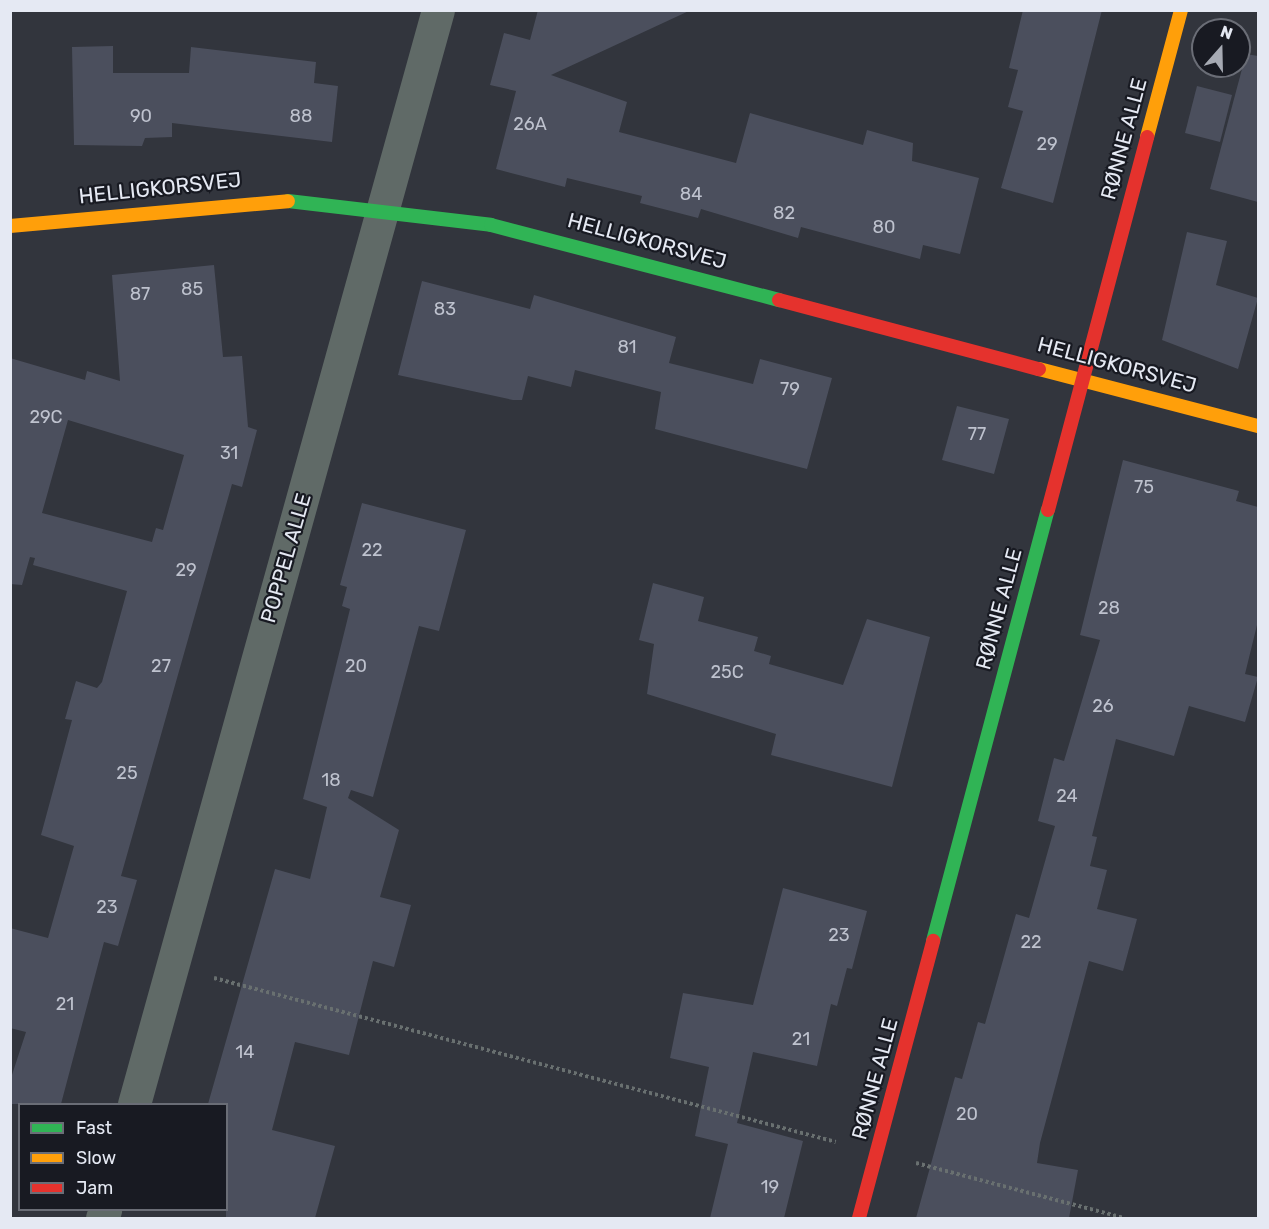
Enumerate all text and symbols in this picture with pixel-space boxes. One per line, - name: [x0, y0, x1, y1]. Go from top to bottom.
- north arrow: [1191, 18, 1251, 78]
- text: N: [1218, 22, 1235, 43]
- street label: RØNNE ALLE: [1096, 75, 1152, 203]
- house number: 90: [130, 105, 152, 127]
- house number: 88: [290, 105, 312, 127]
- house number: 26A: [513, 113, 547, 135]
- house number: 29: [1036, 133, 1058, 155]
- street label: HELLIGKORSVEJ: [77, 167, 243, 209]
- house number: 84: [680, 183, 702, 205]
- house number: 82: [773, 202, 795, 224]
- street label: HELLIGKORSVEJ: [565, 208, 729, 274]
- house number: 80: [873, 216, 895, 238]
- house number: 85: [181, 278, 203, 300]
- house number: 87: [130, 283, 150, 305]
- house number: 83: [434, 298, 456, 320]
- street label: HELLIGKORSVEJ: [1035, 332, 1199, 398]
- house number: 81: [617, 336, 637, 358]
- house number: 79: [780, 378, 800, 400]
- house number: 29C: [29, 406, 63, 428]
- house number: 77: [968, 423, 986, 445]
- house number: 31: [220, 442, 238, 464]
- house number: 75: [1134, 476, 1154, 498]
- street label: POPPEL ALLE: [255, 490, 317, 626]
- house number: 22: [361, 539, 383, 561]
- street label: RØNNE ALLE: [971, 545, 1027, 673]
- house number: 29: [175, 559, 197, 581]
- house number: 28: [1098, 597, 1120, 619]
- house number: 27: [151, 655, 171, 677]
- house number: 20: [345, 655, 367, 677]
- house number: 25C: [710, 661, 744, 683]
- house number: 26: [1092, 695, 1114, 717]
- house number: 25: [116, 762, 138, 784]
- house number: 18: [321, 769, 341, 791]
- house number: 24: [1056, 785, 1078, 807]
- house number: 23: [96, 896, 118, 918]
- house number: 23: [828, 924, 850, 946]
- house number: 22: [1020, 931, 1042, 953]
- house number: 21: [56, 993, 74, 1015]
- street label: RØNNE ALLE: [847, 1015, 903, 1143]
- house number: 21: [792, 1028, 810, 1050]
- house number: 14: [236, 1041, 254, 1063]
- legend: [18, 1103, 228, 1211]
- house number: 20: [956, 1103, 978, 1125]
- text: Fast: [76, 1117, 112, 1139]
- text: Slow: [76, 1147, 116, 1169]
- house number: 19: [761, 1176, 779, 1198]
- text: Jam: [76, 1177, 113, 1199]

